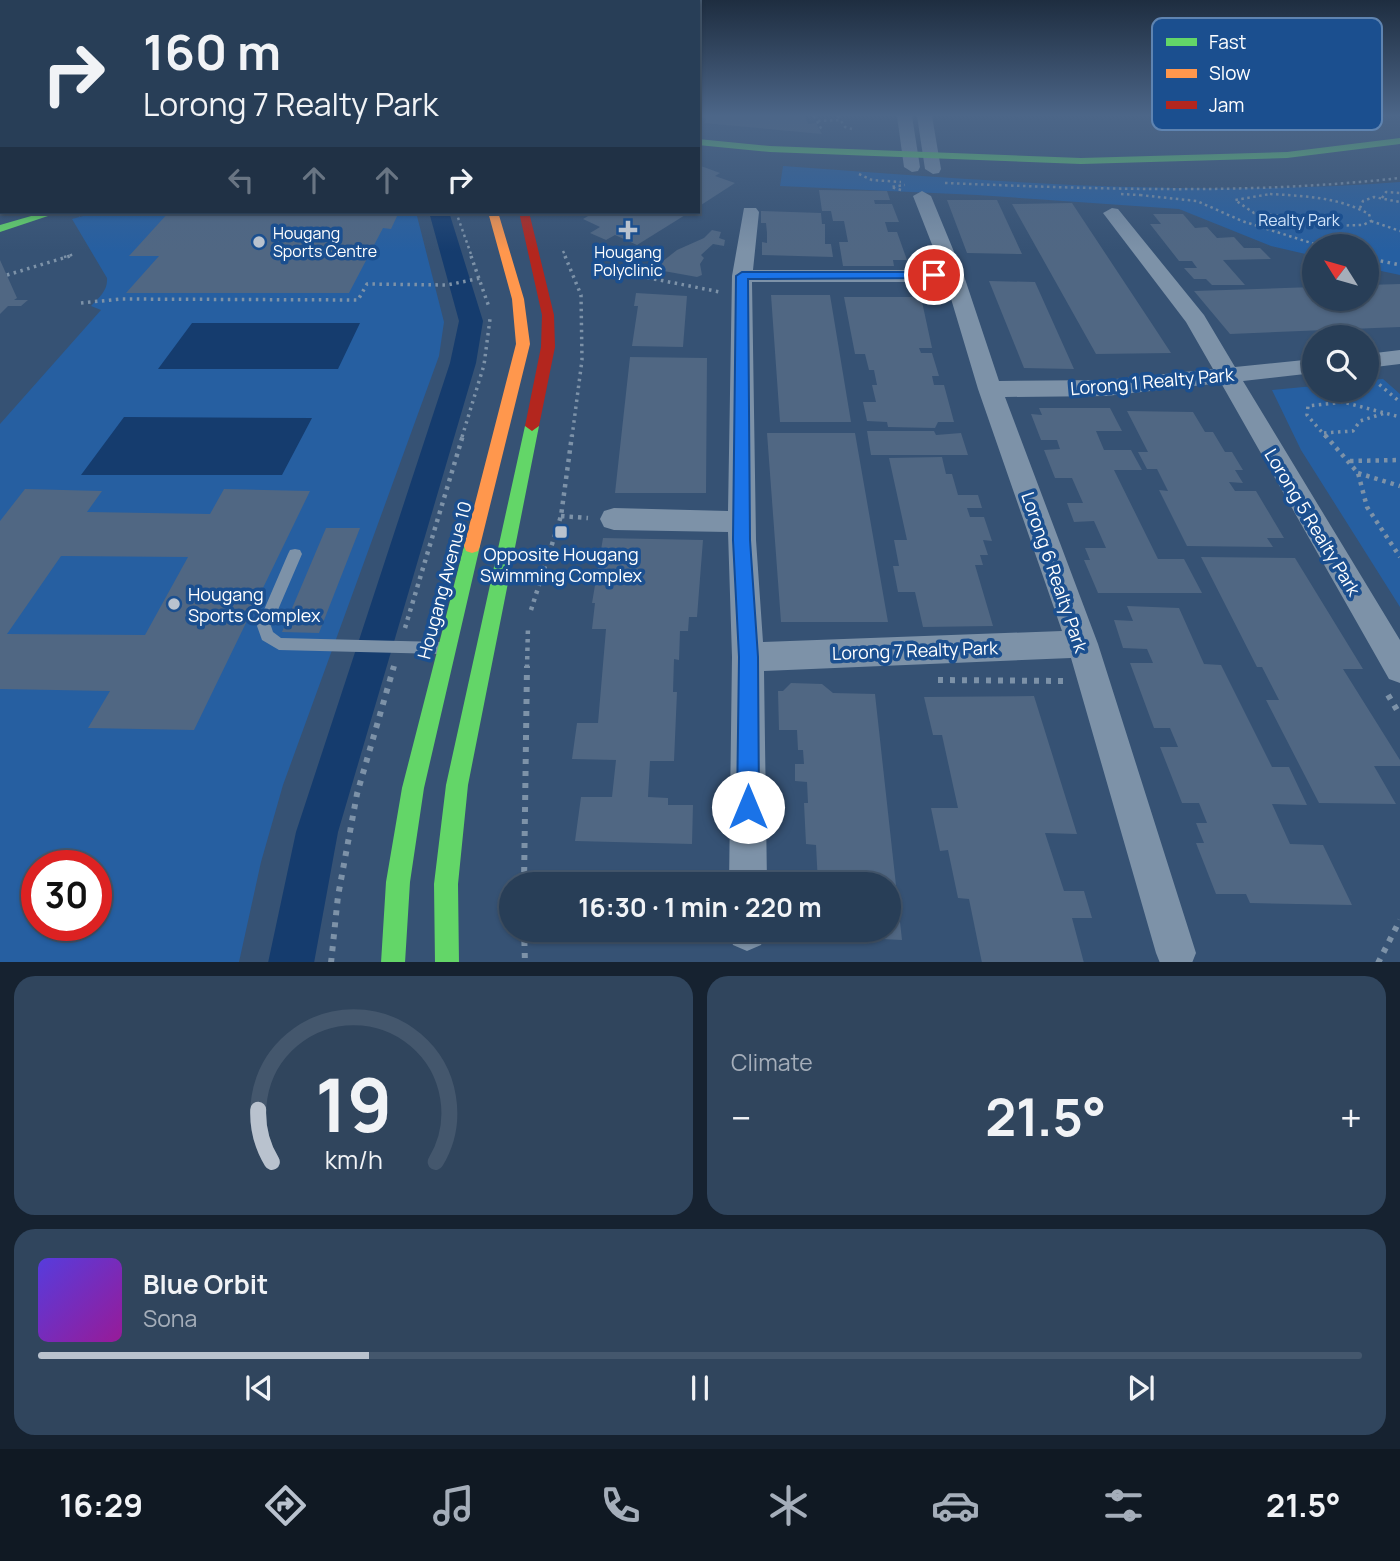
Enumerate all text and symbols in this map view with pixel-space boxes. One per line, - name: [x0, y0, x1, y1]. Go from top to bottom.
- text: 160 m: [143, 18, 281, 85]
- legend: [1152, 18, 1382, 130]
- icon: right: [28, 28, 119, 119]
- text: Fast: [1209, 29, 1246, 55]
- text: Slow: [1209, 60, 1251, 86]
- text: Lorong 7 Realty Park: [143, 82, 438, 126]
- text: Jam: [1209, 92, 1244, 118]
- icon: left: [222, 161, 260, 199]
- icon: ahead: [295, 161, 333, 199]
- icon: ahead: [368, 161, 406, 199]
- icon: right: [441, 161, 479, 199]
- park label: Realty Park: [1258, 209, 1341, 231]
- marker: Hougang Polyclinic: [618, 220, 638, 240]
- place label: Hougang Sports Centre: [273, 222, 377, 262]
- marker: Hougang Sports Centre: [251, 234, 267, 250]
- north arrow: [1302, 234, 1379, 312]
- map controls: [1302, 234, 1379, 402]
- place label: Hougang Polyclinic: [593, 241, 663, 281]
- pin: [904, 245, 964, 305]
- icon: arrive: [915, 256, 953, 294]
- button: search: [1302, 325, 1379, 402]
- street label: Lorong 1 Realty Park: [1069, 362, 1236, 400]
- street label: Lorong 5 Realty Park: [1260, 444, 1367, 601]
- street label: Lorong 6 Realty Park: [1016, 489, 1094, 656]
- street label: Hougang Avenue 10: [411, 498, 477, 662]
- marker: Opposite Hougang Swimming Complex: [553, 524, 569, 540]
- place label: Opposite Hougang Swimming Complex: [480, 542, 643, 587]
- place label: Hougang Sports Complex: [188, 582, 321, 627]
- marker: Hougang Sports Complex: [166, 596, 182, 612]
- street label: Lorong 7 Realty Park: [832, 635, 1000, 665]
- position arrow: [711, 770, 785, 844]
- speed limit sign: 30: [21, 850, 112, 941]
- text: 16:30 · 1 min · 220 m: [578, 889, 822, 925]
- text: Climate: [731, 1046, 813, 1078]
- text: 19: [315, 1054, 392, 1154]
- text: 21.5°: [985, 1081, 1106, 1152]
- text: −: [731, 1091, 752, 1143]
- text: +: [1340, 1091, 1362, 1143]
- text: km/h: [324, 1141, 383, 1176]
- text: Blue Orbit: [143, 1266, 268, 1302]
- text: Sona: [143, 1302, 197, 1334]
- icon: previous: [240, 1369, 278, 1407]
- icon: pause: [681, 1369, 719, 1407]
- icon: next: [1122, 1369, 1160, 1407]
- icon: directions: [261, 1481, 310, 1530]
- icon: music: [429, 1481, 478, 1530]
- icon: phone: [596, 1481, 645, 1530]
- icon: climate: [764, 1481, 813, 1530]
- icon: car: [931, 1481, 980, 1530]
- icon: filters: [1099, 1481, 1148, 1530]
- text: 16:29: [59, 1483, 143, 1527]
- text: 21.5°: [1266, 1483, 1341, 1527]

